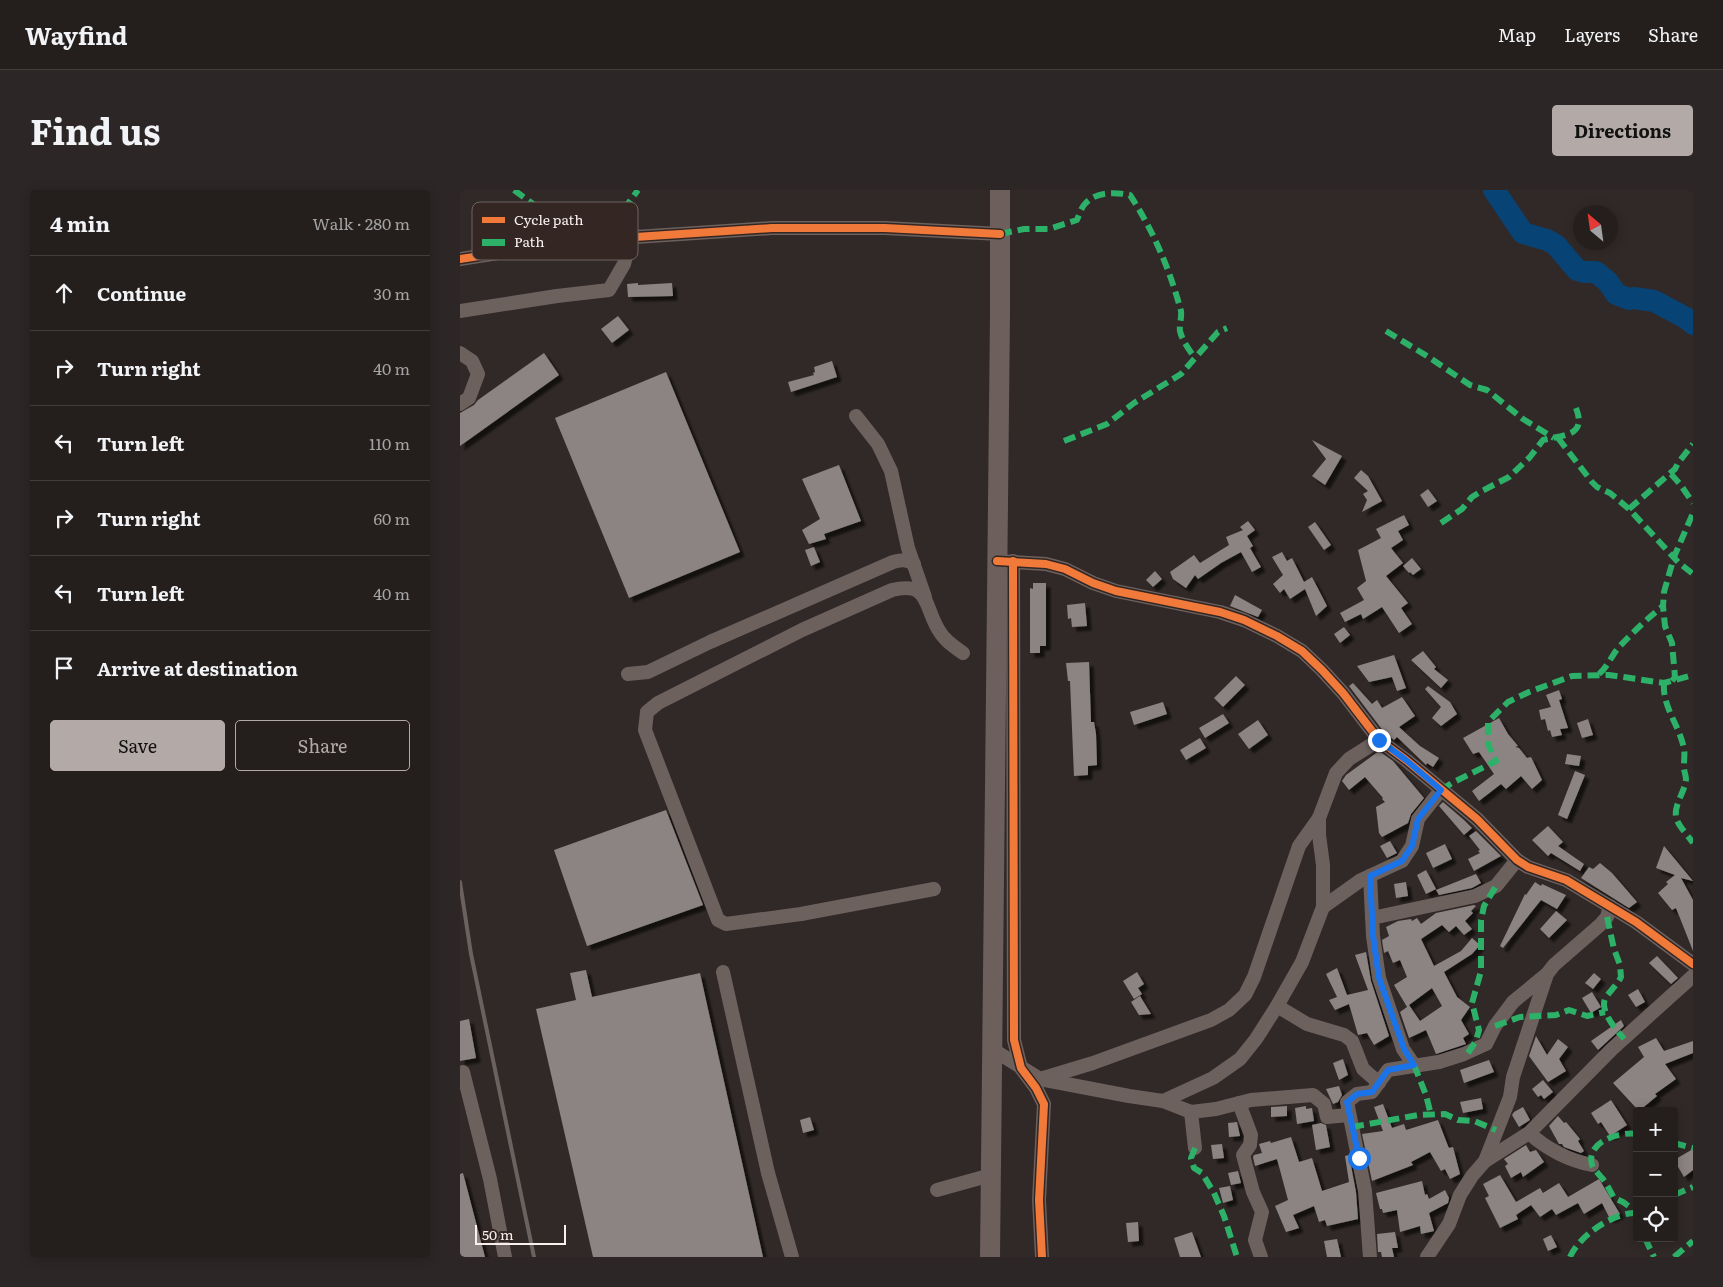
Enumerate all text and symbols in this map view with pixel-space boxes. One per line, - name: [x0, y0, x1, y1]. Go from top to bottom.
- text: Wayfind: [25, 17, 128, 52]
- text: Map: [1498, 21, 1536, 48]
- text: Layers: [1564, 21, 1620, 48]
- text: Share: [1648, 21, 1698, 48]
- text: Find us: [30, 104, 160, 156]
- button: Directions: [1552, 105, 1693, 156]
- legend: [472, 202, 638, 260]
- north arrow: [1573, 205, 1618, 250]
- text: 4 min: [50, 207, 110, 238]
- text: Cycle path: [514, 209, 583, 229]
- text: Walk · 280 m: [312, 211, 410, 235]
- text: Path: [514, 231, 544, 251]
- icon: ahead: [50, 279, 78, 307]
- text: Continue: [97, 279, 186, 307]
- text: 30 m: [373, 281, 410, 305]
- icon: right: [50, 354, 78, 382]
- text: Turn right: [97, 354, 201, 382]
- text: 40 m: [373, 356, 410, 380]
- icon: left: [50, 429, 78, 457]
- text: Turn left: [97, 429, 184, 457]
- text: 110 m: [369, 431, 410, 455]
- icon: right: [50, 504, 78, 532]
- text: Turn right: [97, 504, 201, 532]
- text: 60 m: [373, 506, 410, 530]
- icon: left: [50, 579, 78, 607]
- text: Turn left: [97, 579, 184, 607]
- text: 40 m: [373, 581, 410, 605]
- icon: arrive: [50, 654, 78, 682]
- text: Arrive at destination: [97, 654, 298, 682]
- button: Save: [50, 720, 225, 771]
- button: Share: [235, 720, 410, 771]
- route end: [1368, 729, 1391, 752]
- map controls: [1633, 1107, 1678, 1242]
- button: +: [1633, 1107, 1678, 1152]
- route start: [1348, 1147, 1371, 1170]
- button: −: [1633, 1152, 1678, 1197]
- button: locate: [1633, 1197, 1678, 1242]
- scale bar: [475, 1222, 566, 1245]
- text: 50 m: [482, 1224, 514, 1244]

